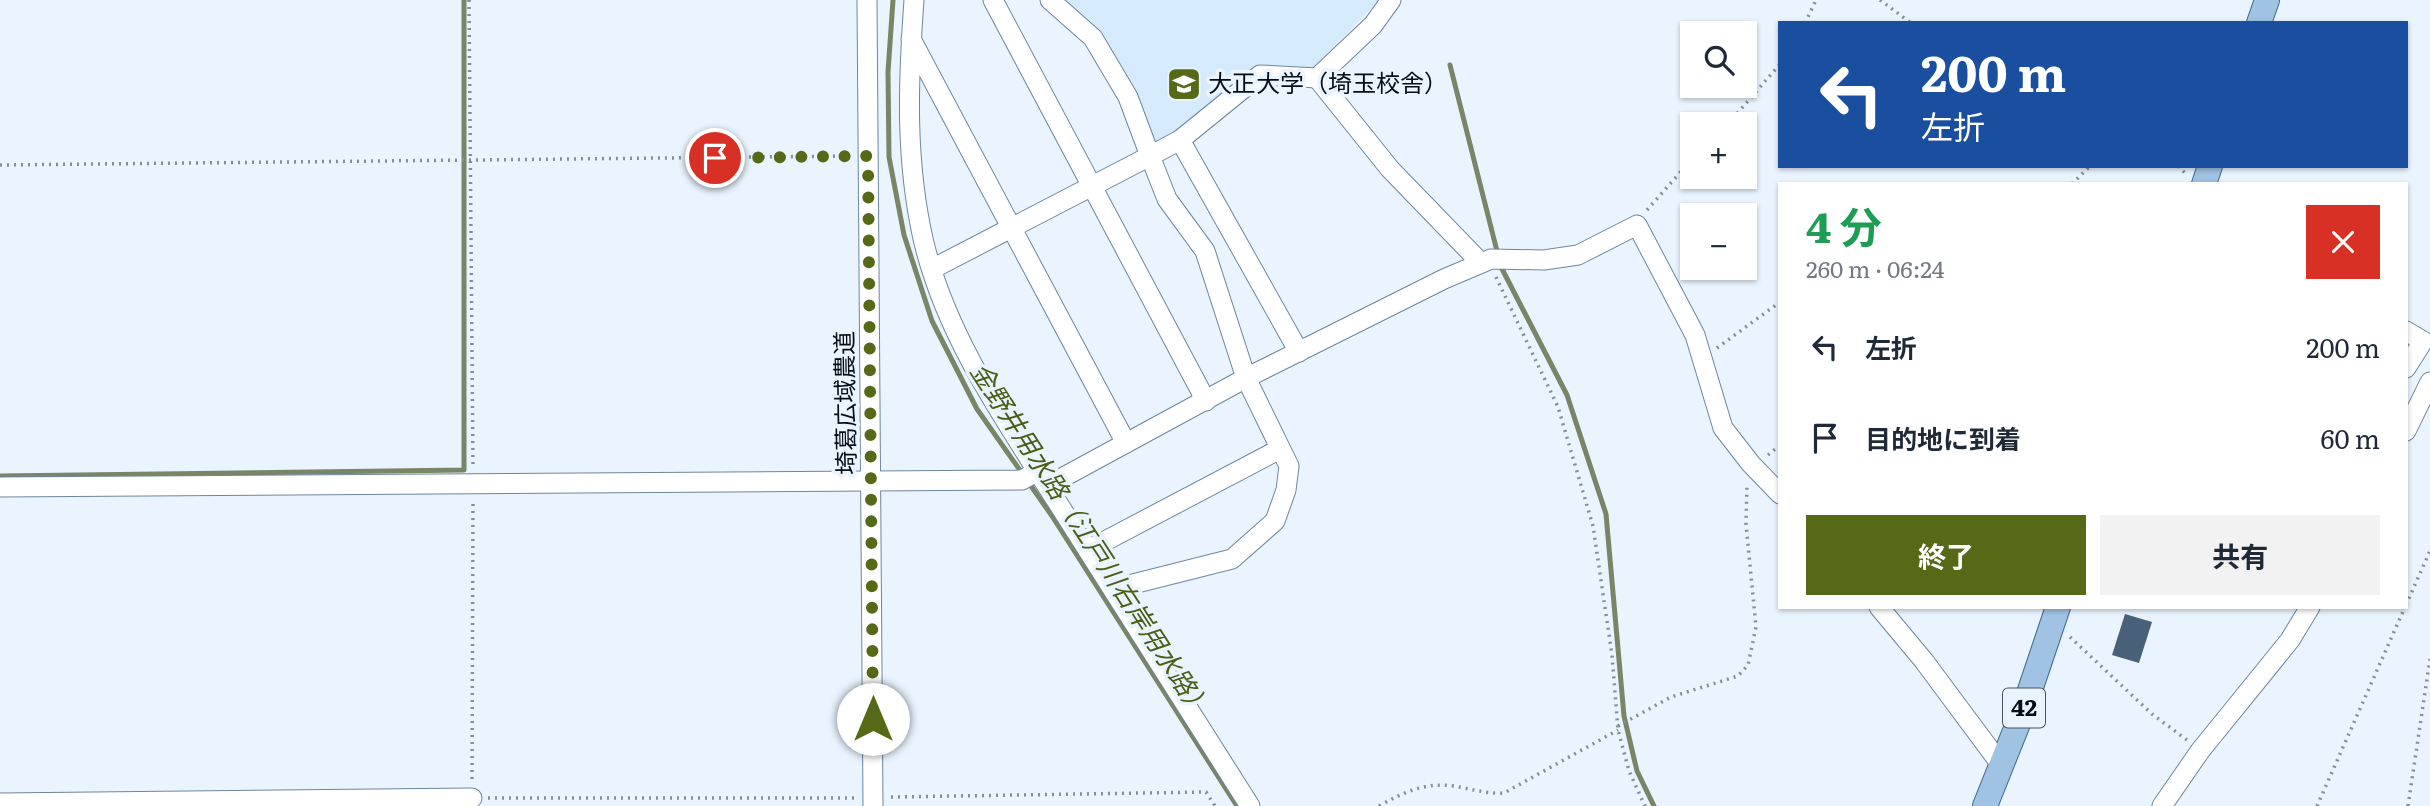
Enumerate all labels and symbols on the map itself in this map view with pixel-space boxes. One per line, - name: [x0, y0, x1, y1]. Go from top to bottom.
- place label: 大正大学（埼玉校舎）: [1208, 64, 1448, 99]
- school or university icon: 大正大学（埼玉校舎）: [1165, 65, 1203, 103]
- pin: [685, 128, 745, 188]
- street label: 埼葛広域農道: [825, 331, 862, 475]
- water label: 金野井用水路（江戸川右岸用水路）: [962, 354, 1222, 724]
- position arrow: [836, 682, 910, 756]
- road number: 42: [2003, 688, 2045, 728]

